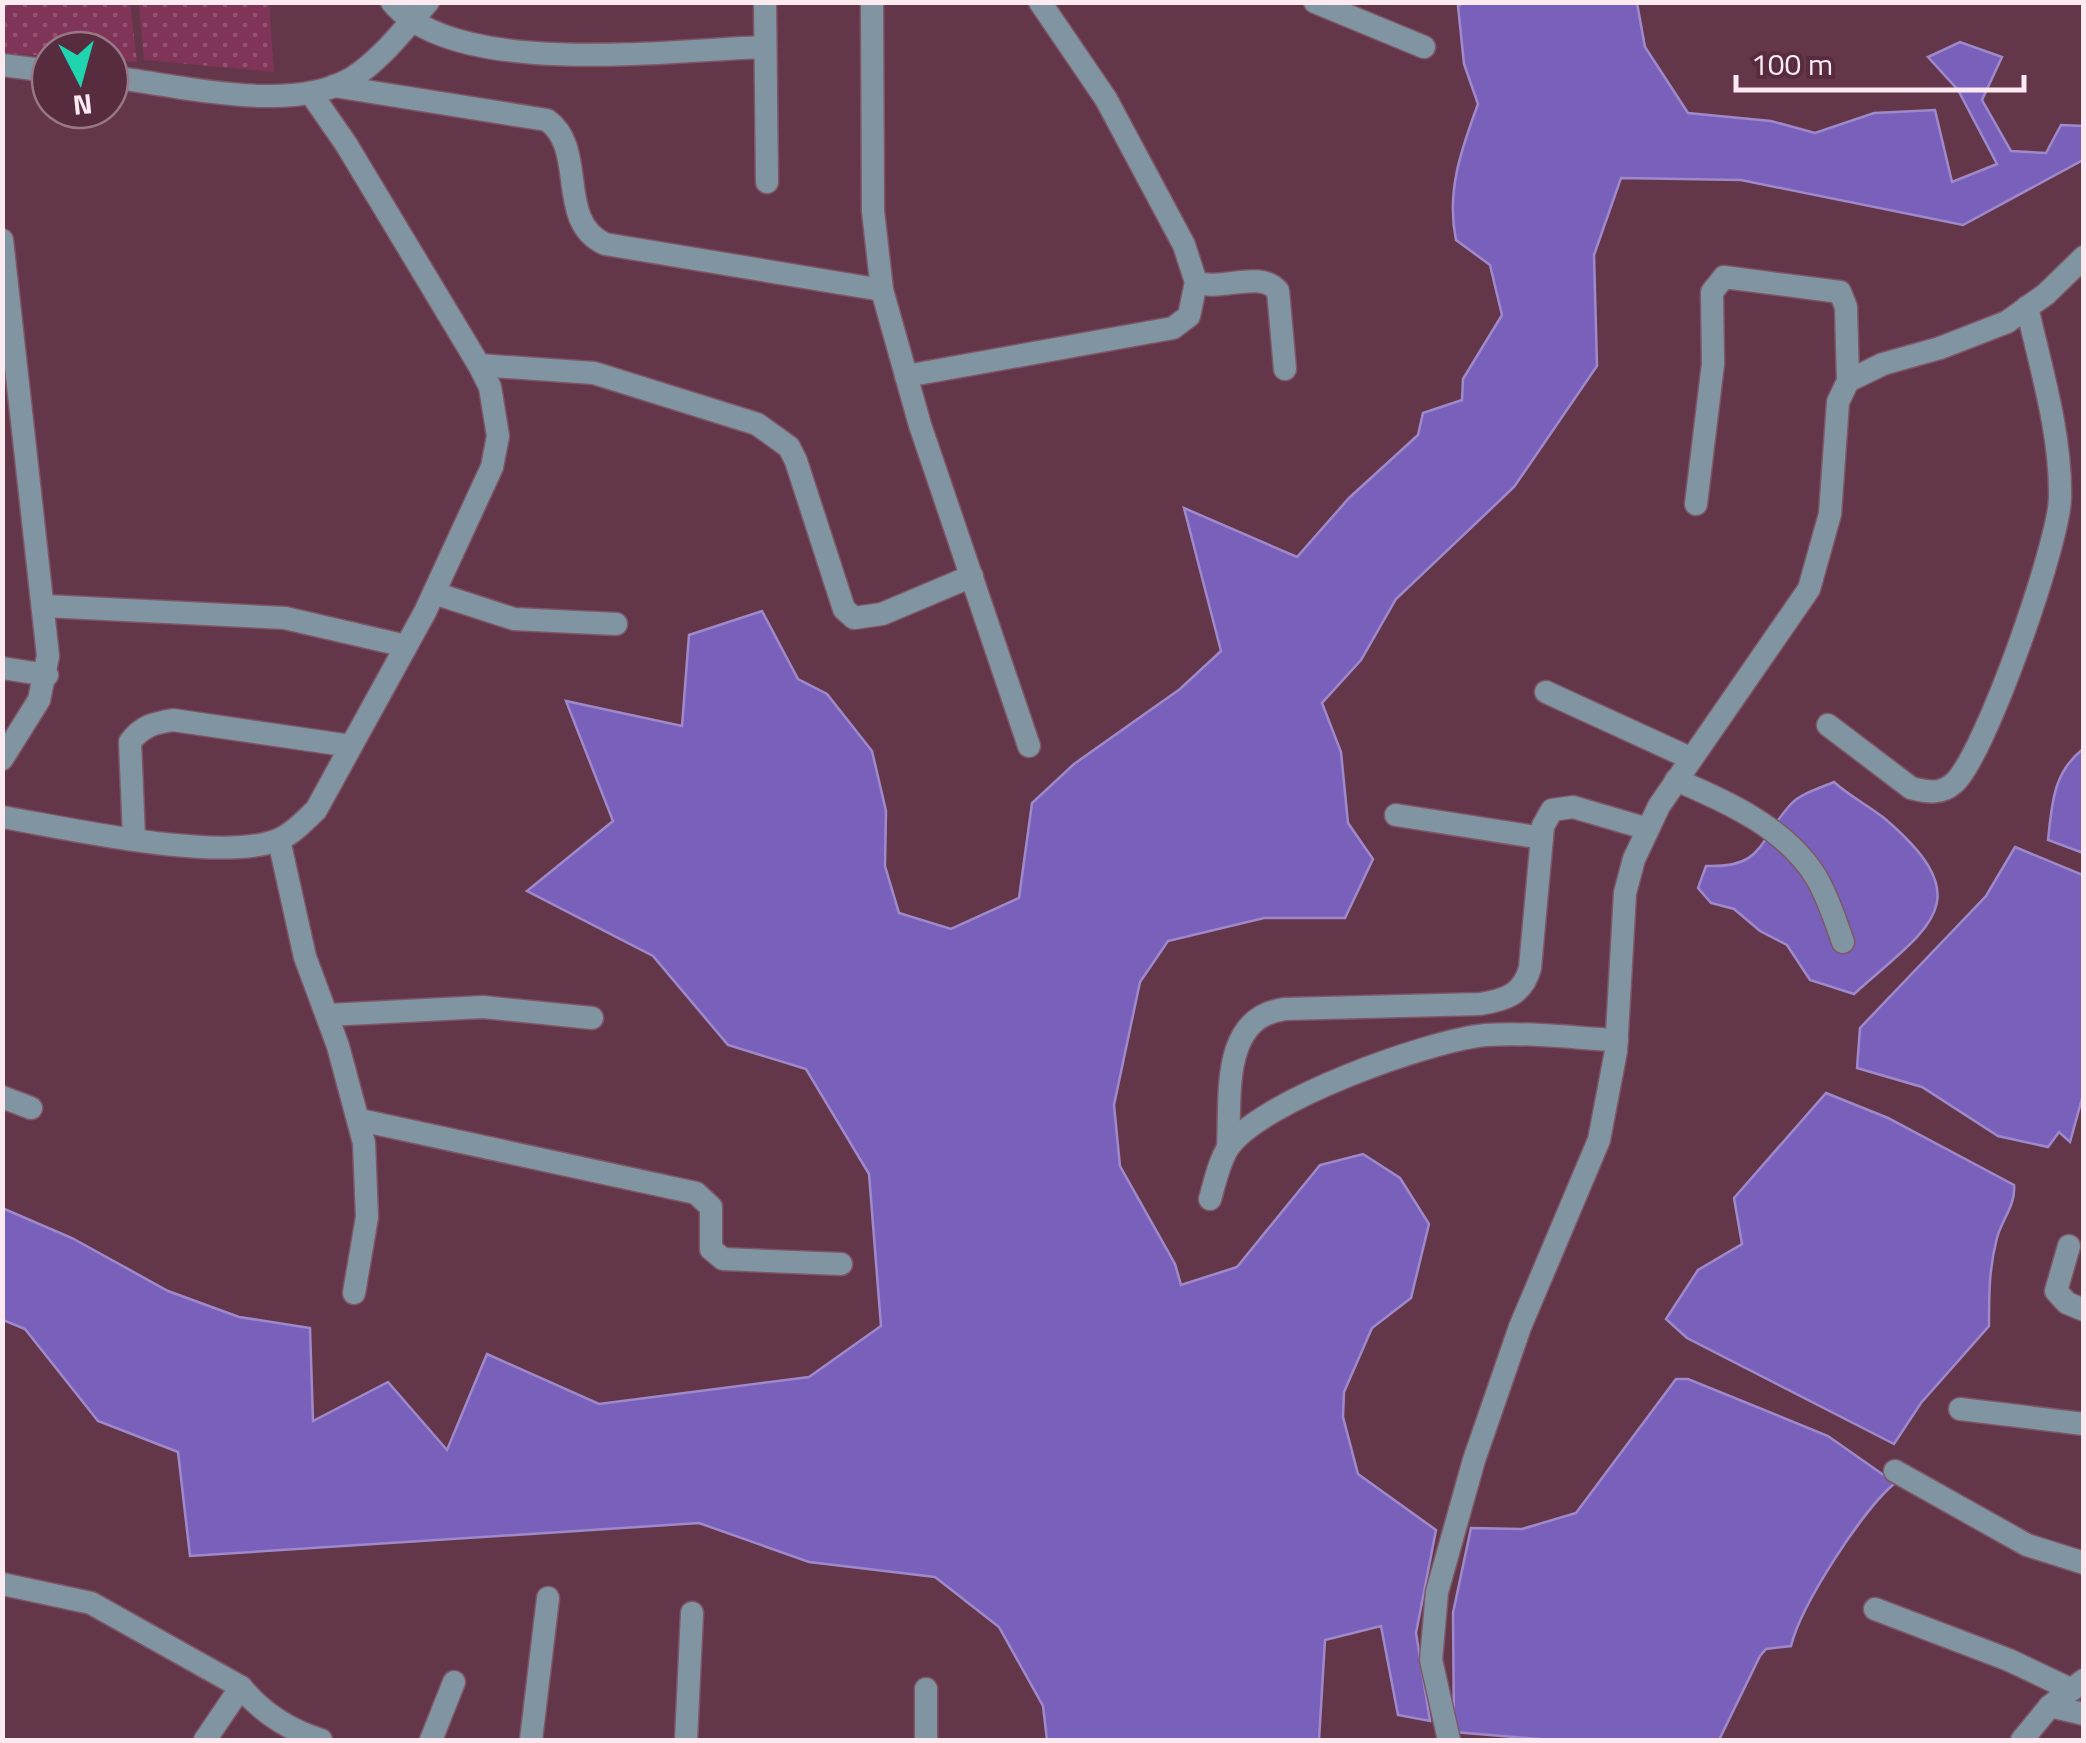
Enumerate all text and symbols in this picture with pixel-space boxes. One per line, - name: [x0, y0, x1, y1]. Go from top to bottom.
- north arrow: [30, 30, 130, 130]
- scale bar: [1736, 30, 2024, 92]
- text: 100 m: [1751, 41, 1833, 87]
- text: N: [71, 83, 95, 128]

